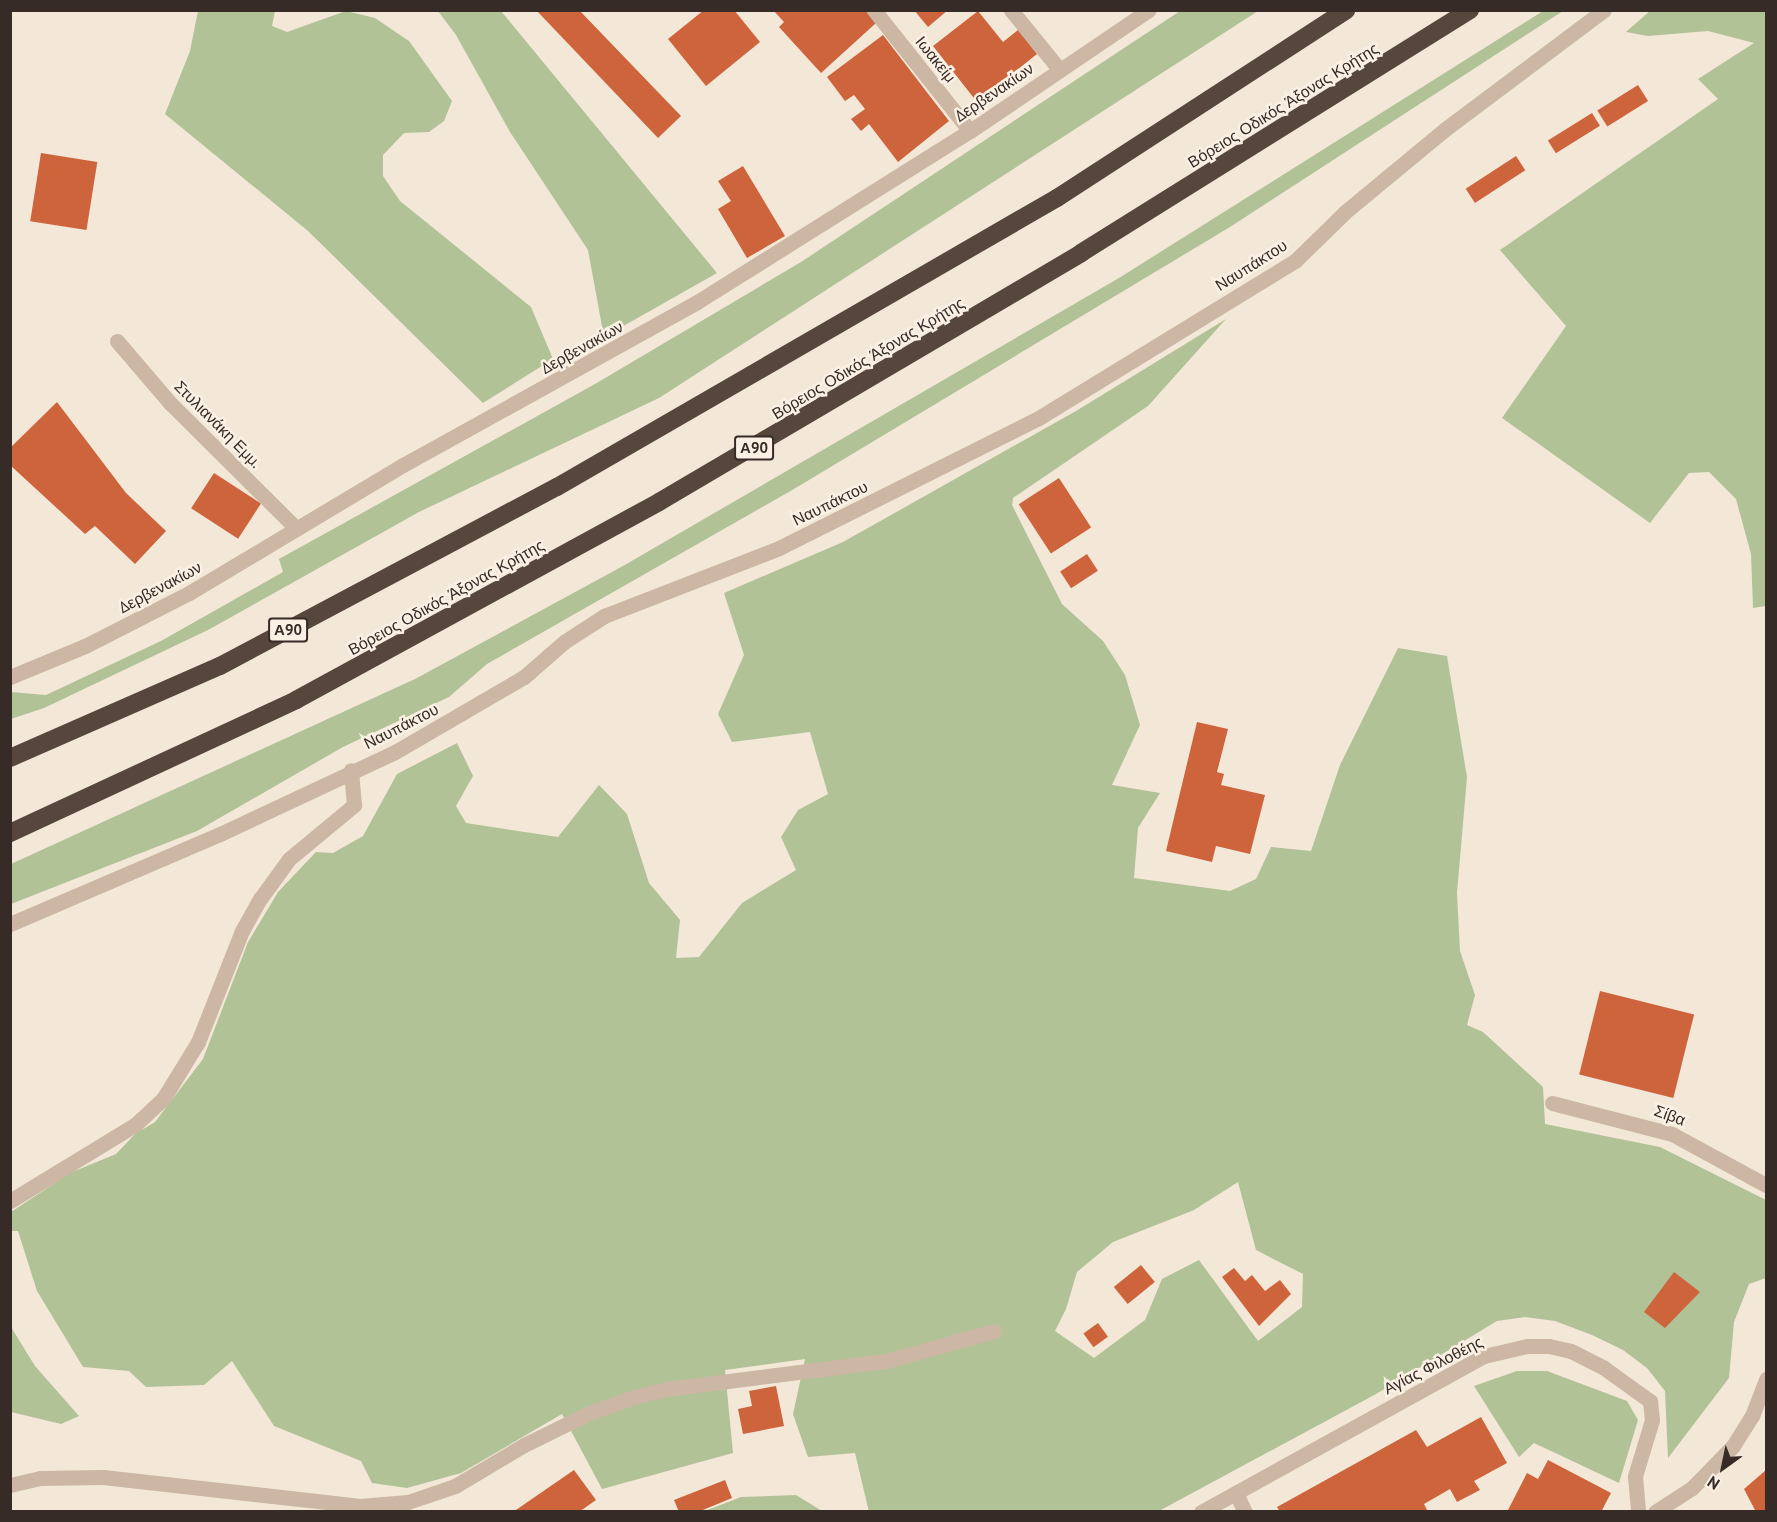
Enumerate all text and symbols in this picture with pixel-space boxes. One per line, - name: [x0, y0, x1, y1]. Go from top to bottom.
- street label: Ιωακείμ: [912, 32, 960, 86]
- street label: Βόρειος Οδικός Άξονας Κρήτης: [1184, 38, 1382, 172]
- street label: Δερβενακίων: [951, 59, 1037, 125]
- street label: Ναυπάκτου: [1211, 235, 1291, 295]
- street label: Βόρειος Οδικός Άξονας Κρήτης: [768, 293, 968, 423]
- street label: Δερβενακίων: [538, 317, 626, 377]
- street label: Στυλιανάκη Εμμ.: [170, 376, 266, 472]
- road number: Α90: [733, 436, 775, 460]
- street label: Ναυπάκτου: [789, 477, 871, 529]
- street label: Βόρειος Οδικός Άξονας Κρήτης: [345, 535, 547, 659]
- street label: Δερβενακίων: [115, 557, 205, 617]
- road number: Α90: [267, 618, 309, 642]
- street label: Ναυπάκτου: [360, 699, 442, 753]
- street label: Σίβα: [1652, 1101, 1688, 1129]
- street label: Αγίας Φιλοθέης: [1380, 1332, 1486, 1398]
- north arrow: [1693, 1438, 1753, 1498]
- text: N: [1703, 1472, 1723, 1494]

